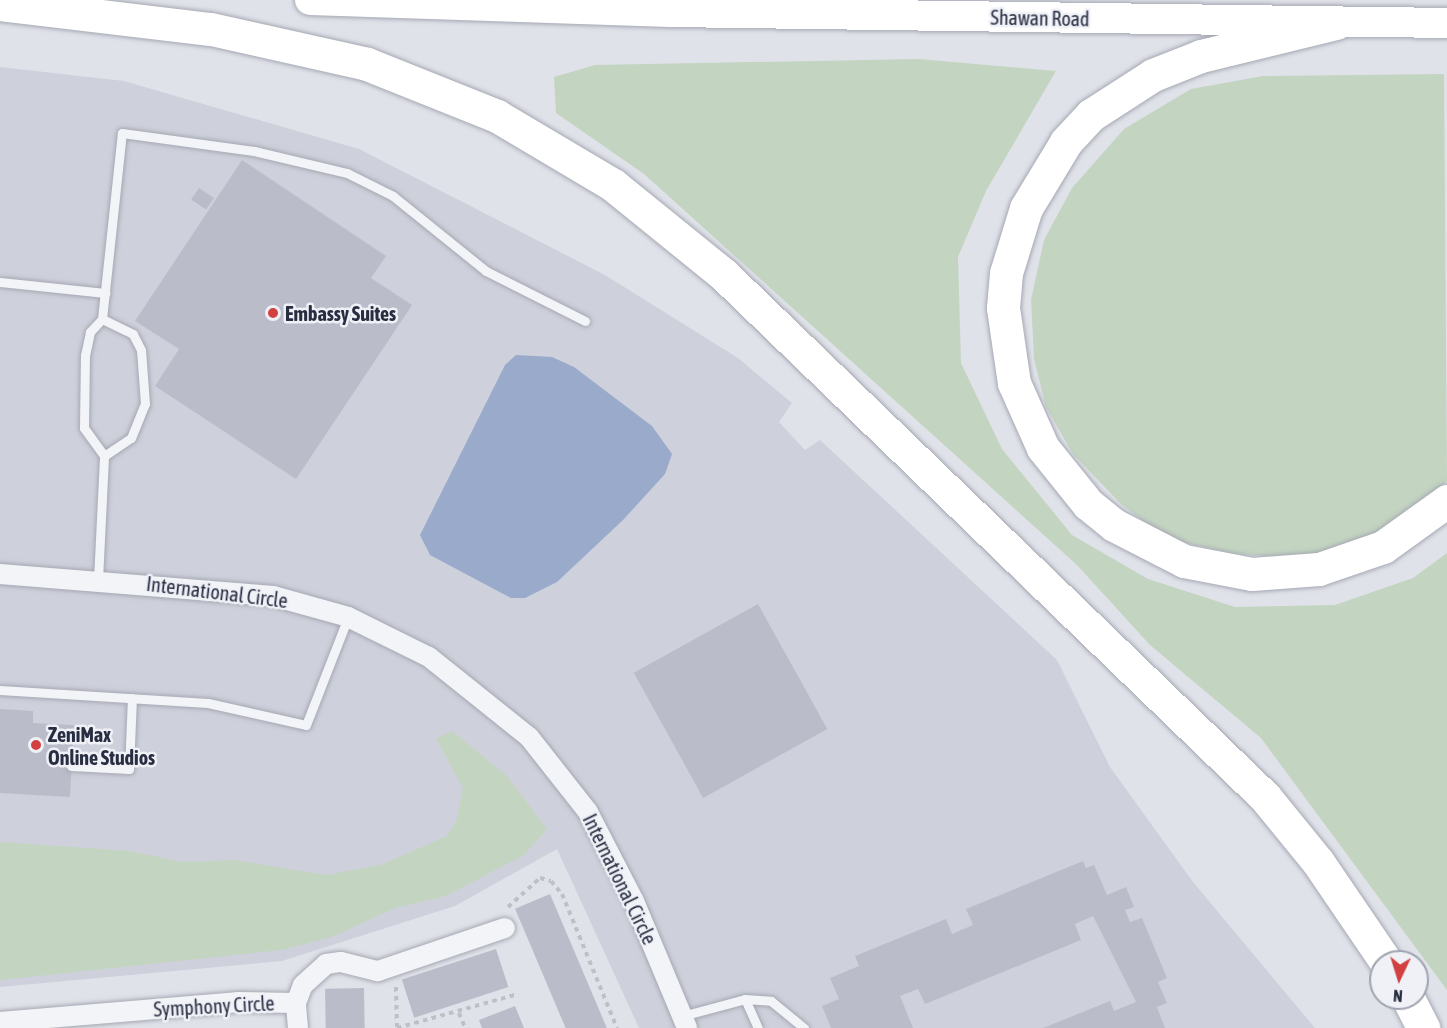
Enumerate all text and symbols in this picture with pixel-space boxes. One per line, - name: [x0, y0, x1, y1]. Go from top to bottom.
- street label: Shawan Road: [990, 5, 1090, 31]
- place label: Embassy Suites: [285, 301, 396, 325]
- marker: Embassy Suites: [266, 306, 280, 320]
- street label: International Circle: [145, 571, 289, 613]
- place label: ZeniMax Online Studios: [48, 722, 155, 769]
- marker: ZeniMax Online Studios: [29, 738, 43, 752]
- street label: International Circle: [578, 810, 662, 948]
- north arrow: [1369, 950, 1429, 1010]
- text: N: [1393, 987, 1403, 1005]
- street label: Symphony Circle: [153, 991, 275, 1021]

